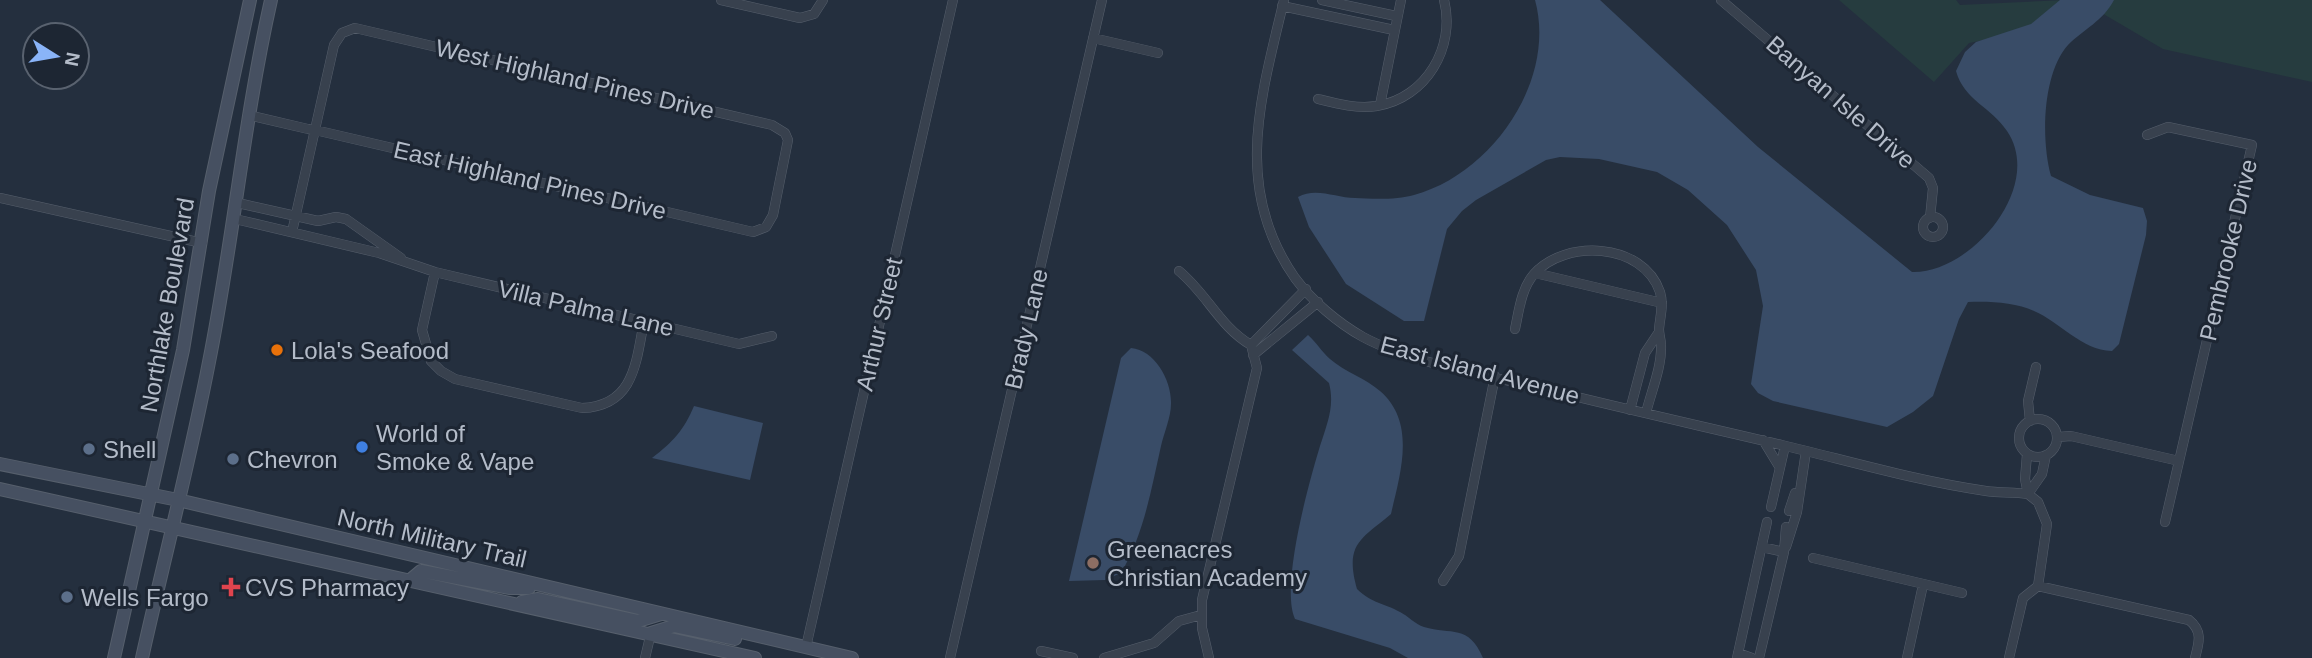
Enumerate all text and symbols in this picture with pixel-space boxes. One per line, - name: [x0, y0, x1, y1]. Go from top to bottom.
- north arrow: [21, 21, 91, 91]
- street label: Banyan Isle Drive: [1761, 30, 1921, 174]
- street label: West Highland Pines Drive: [433, 34, 717, 124]
- text: N: [61, 50, 84, 68]
- street label: East Highland Pines Drive: [391, 135, 669, 225]
- street label: Pembrooke Drive: [2194, 157, 2262, 343]
- street label: Northlake Boulevard: [135, 196, 199, 414]
- street label: Arthur Street: [851, 254, 908, 393]
- street label: Brady Lane: [999, 266, 1053, 392]
- street label: Villa Palma Lane: [495, 275, 677, 341]
- street label: East Island Avenue: [1377, 330, 1583, 410]
- place label: Lola's Seafood: [291, 337, 449, 364]
- marker: Lola's Seafood: [269, 342, 285, 358]
- place label: World of Smoke & Vape: [376, 420, 534, 475]
- place label: Shell: [103, 436, 156, 463]
- marker: World of Smoke & Vape: [354, 439, 370, 455]
- marker: Shell: [81, 441, 97, 457]
- place label: Chevron: [247, 446, 338, 473]
- marker: Chevron: [225, 451, 241, 467]
- street label: North Military Trail: [335, 503, 529, 573]
- place label: Greenacres Christian Academy: [1107, 536, 1307, 591]
- marker: Greenacres Christian Academy: [1085, 555, 1101, 571]
- place label: CVS Pharmacy: [245, 574, 409, 601]
- marker: CVS Pharmacy: [223, 579, 239, 595]
- place label: Wells Fargo: [81, 584, 209, 611]
- marker: Wells Fargo: [59, 589, 75, 605]

